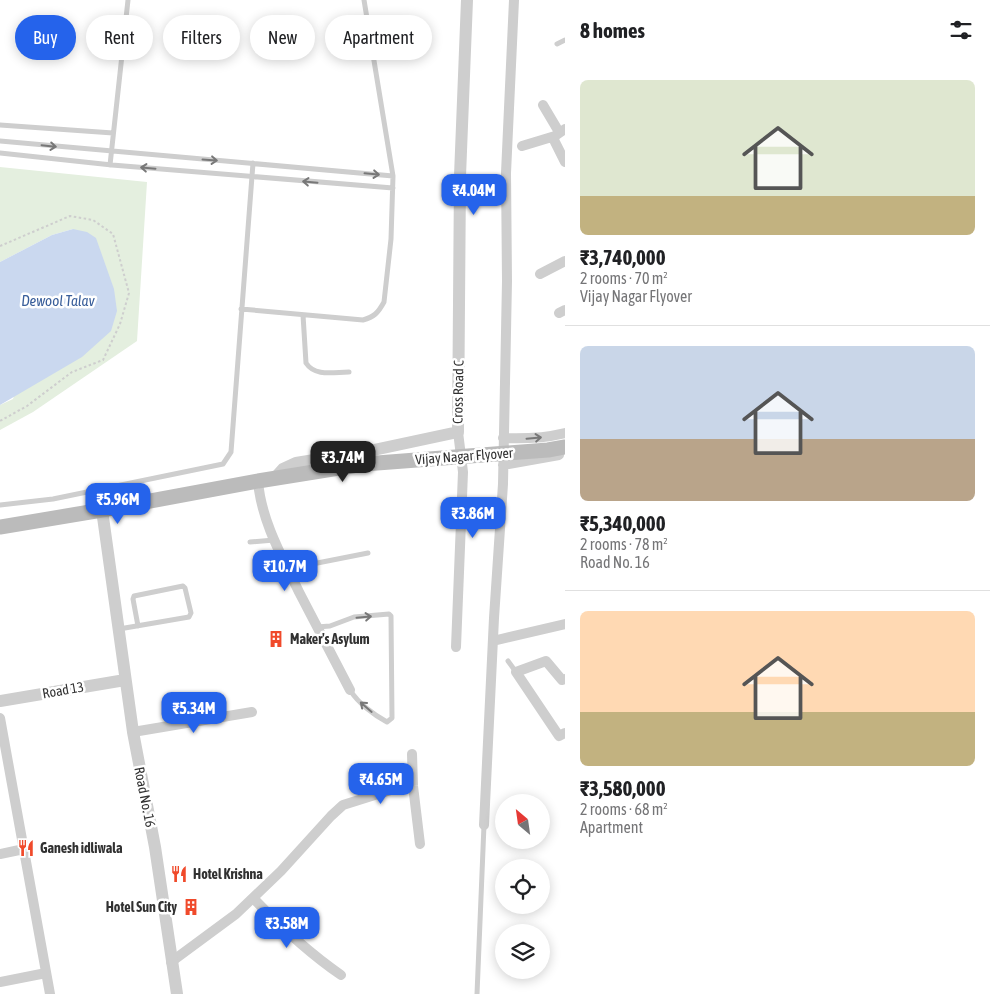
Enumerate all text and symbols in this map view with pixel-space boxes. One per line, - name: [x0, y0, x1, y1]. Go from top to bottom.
- chip: Buy: [15, 15, 76, 60]
- chip: Rent: [86, 15, 153, 60]
- chip: Filters: [163, 15, 240, 60]
- chip: New: [250, 15, 315, 60]
- chip: Apartment: [325, 15, 432, 60]
- icon: filters: [947, 16, 975, 44]
- text: 8 homes: [580, 18, 645, 42]
- icon: home: [733, 113, 823, 203]
- one-way arrow: [40, 141, 56, 151]
- one-way arrow: [202, 155, 218, 165]
- one-way arrow: [140, 164, 156, 173]
- one-way arrow: [364, 169, 380, 179]
- pin: ₹4.04M: [433, 174, 515, 216]
- one-way arrow: [302, 177, 318, 186]
- text: ₹4.04M: [452, 181, 496, 199]
- text: ₹3,740,000: [580, 245, 666, 269]
- text: 2 rooms · 70 m²: [580, 269, 668, 287]
- text: Vijay Nagar Flyover: [580, 287, 692, 305]
- water label: Dewool Talav: [21, 292, 96, 309]
- street label: Cross Road C: [449, 359, 467, 424]
- icon: home: [733, 378, 823, 468]
- one-way arrow: [526, 433, 542, 443]
- pin: ₹3.74M: [302, 440, 384, 483]
- street label: Vijay Nagar Flyover: [415, 445, 514, 467]
- text: ₹3.74M: [321, 448, 365, 466]
- pin: ₹5.96M: [77, 482, 159, 525]
- text: ₹5.96M: [96, 490, 140, 508]
- pin: ₹3.86M: [432, 496, 514, 539]
- text: ₹3.86M: [451, 504, 495, 522]
- text: ₹5,340,000: [580, 511, 666, 535]
- text: 2 rooms · 78 m²: [580, 535, 668, 553]
- pin: ₹10.7M: [244, 550, 326, 592]
- text: Road No. 16: [580, 553, 650, 571]
- text: ₹10.7M: [263, 557, 307, 575]
- one-way arrow: [356, 612, 372, 621]
- building icon: Maker's Asylum: [266, 629, 286, 649]
- place label: Maker's Asylum: [290, 631, 370, 647]
- icon: home: [733, 643, 823, 733]
- street label: Road 13: [41, 678, 85, 702]
- pin: ₹5.34M: [153, 692, 235, 734]
- text: ₹5.34M: [172, 699, 216, 717]
- one-way arrow: [359, 701, 372, 712]
- pin: ₹4.65M: [340, 762, 422, 805]
- street label: Road No. 16: [131, 766, 159, 829]
- text: ₹4.65M: [359, 770, 403, 788]
- text: ₹3,580,000: [580, 776, 666, 800]
- north arrow: [495, 794, 550, 849]
- map controls: [495, 794, 550, 979]
- text: 2 rooms · 68 m²: [580, 800, 668, 818]
- text: Apartment: [580, 818, 643, 836]
- restaurant icon: Ganesh idliwala: [16, 838, 36, 858]
- place label: Ganesh idliwala: [40, 840, 123, 856]
- button: locate: [495, 859, 550, 914]
- restaurant icon: Hotel Krishna: [169, 864, 189, 884]
- place label: Hotel Krishna: [193, 866, 263, 882]
- building icon: Hotel Sun City: [181, 897, 201, 917]
- place label: Hotel Sun City: [106, 899, 177, 915]
- pin: ₹3.58M: [246, 906, 328, 949]
- text: ₹3.58M: [265, 914, 309, 932]
- button: layers: [495, 924, 550, 979]

